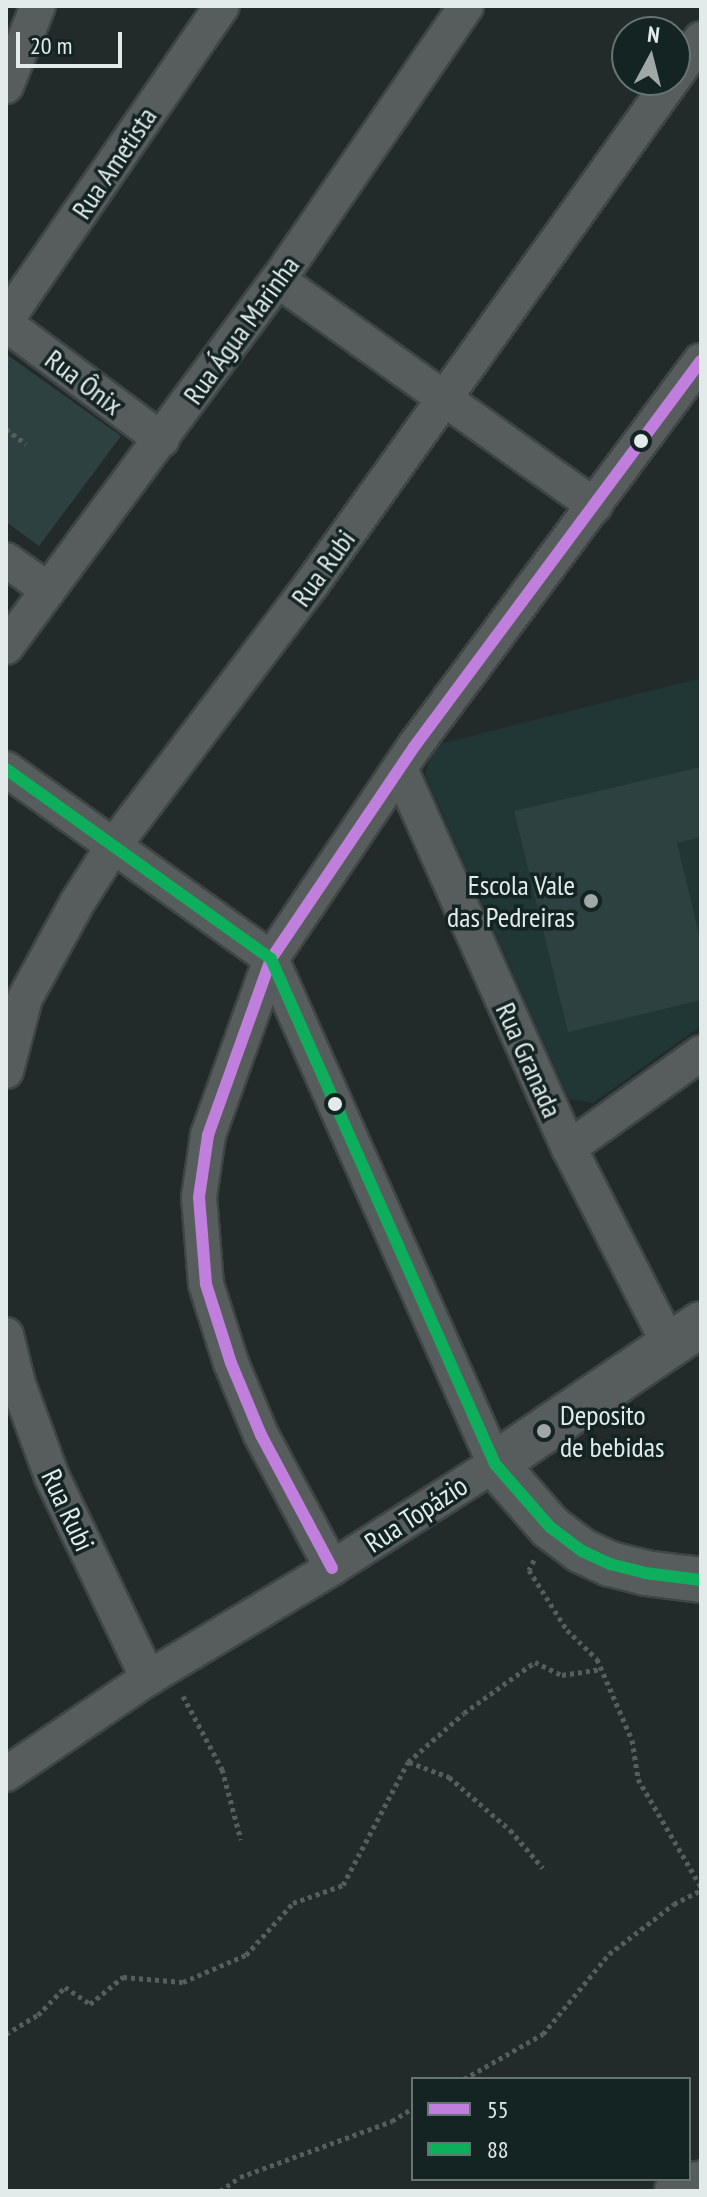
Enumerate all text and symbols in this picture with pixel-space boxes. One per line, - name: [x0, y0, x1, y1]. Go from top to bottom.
- scale bar: [20, 16, 126, 66]
- north arrow: [611, 16, 691, 96]
- text: N: [646, 20, 661, 49]
- text: 20 m: [30, 30, 72, 61]
- street label: Rua Ametista: [64, 101, 164, 225]
- street label: Rua Água Marinha: [176, 249, 306, 411]
- street label: Rua Ônix: [39, 342, 129, 422]
- unlabelled marker: [633, 433, 649, 449]
- street label: Rua Rubi: [284, 523, 362, 613]
- place label: Escola Vale das Pedreiras: [447, 868, 575, 934]
- marker: Escola Vale das Pedreiras: [582, 892, 600, 910]
- street label: Rua Granada: [489, 997, 569, 1123]
- unlabelled marker: [327, 1096, 343, 1112]
- place label: Deposito de bebidas: [560, 1398, 664, 1464]
- marker: Deposito de bebidas: [535, 1422, 553, 1440]
- street label: Rua Rubi: [34, 1464, 102, 1556]
- street label: Rua Topázio: [358, 1468, 474, 1560]
- legend: [411, 2077, 691, 2181]
- text: 55: [487, 2094, 509, 2125]
- text: 88: [487, 2134, 509, 2165]

